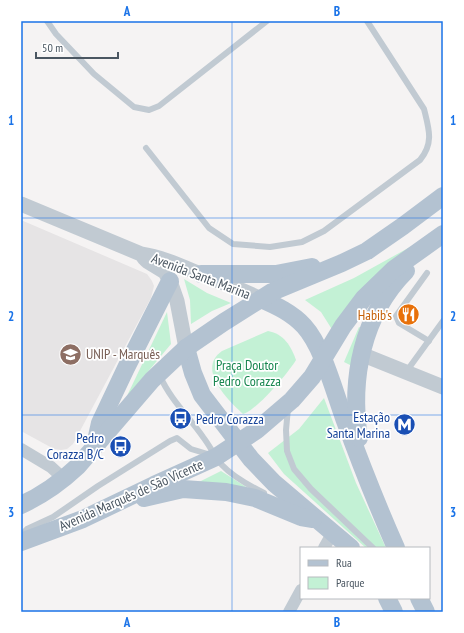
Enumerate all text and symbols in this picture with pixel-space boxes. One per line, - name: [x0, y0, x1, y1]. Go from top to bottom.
- text: A: [123, 3, 131, 20]
- text: B: [334, 3, 340, 20]
- scale bar: [36, 34, 118, 60]
- text: 50 m: [42, 40, 63, 55]
- text: 1: [8, 112, 14, 129]
- text: 1: [450, 112, 456, 129]
- street label: Avenida Santa Marina: [149, 249, 253, 303]
- restaurant icon: Habib's: [395, 302, 421, 328]
- place label: Habib's: [358, 306, 392, 324]
- text: 2: [8, 308, 14, 325]
- text: 2: [450, 308, 456, 325]
- school or university icon: UNIP - Marquês: [58, 341, 84, 367]
- place label: UNIP - Marquês: [86, 345, 160, 363]
- park label: Praça Doutor Pedro Corazza: [213, 356, 281, 390]
- bus stop icon: Pedro Corazza: [167, 406, 193, 432]
- place label: Estação Santa Marina: [327, 408, 390, 442]
- place label: Pedro Corazza: [196, 410, 264, 428]
- metro station icon: Estação Santa Marina: [392, 412, 418, 438]
- place label: Pedro Corazza B/C: [47, 429, 105, 463]
- bus stop icon: Pedro Corazza B/C: [107, 433, 133, 459]
- street label: Avenida Marquês de São Vicente: [56, 455, 206, 535]
- text: 3: [8, 504, 14, 521]
- text: 3: [450, 504, 456, 521]
- legend: [300, 547, 430, 599]
- text: Rua: [336, 555, 352, 570]
- text: Parque: [336, 575, 365, 590]
- text: A: [123, 614, 131, 631]
- text: B: [334, 614, 340, 631]

